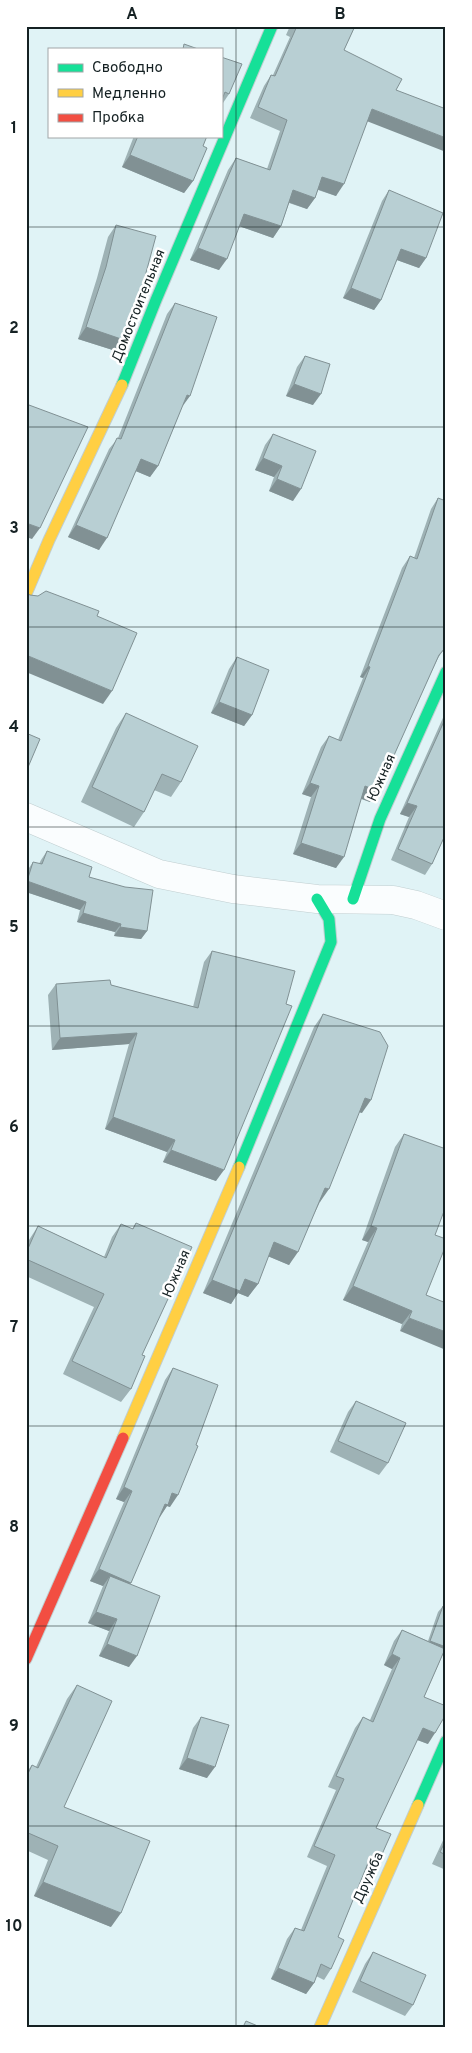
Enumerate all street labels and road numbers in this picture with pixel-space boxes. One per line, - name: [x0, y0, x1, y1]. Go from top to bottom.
- street label: Домостоительная: [109, 247, 169, 365]
- street label: Южная: [364, 752, 400, 804]
- street label: Южная: [159, 1248, 195, 1300]
- street label: Дружба: [350, 1850, 388, 1906]

